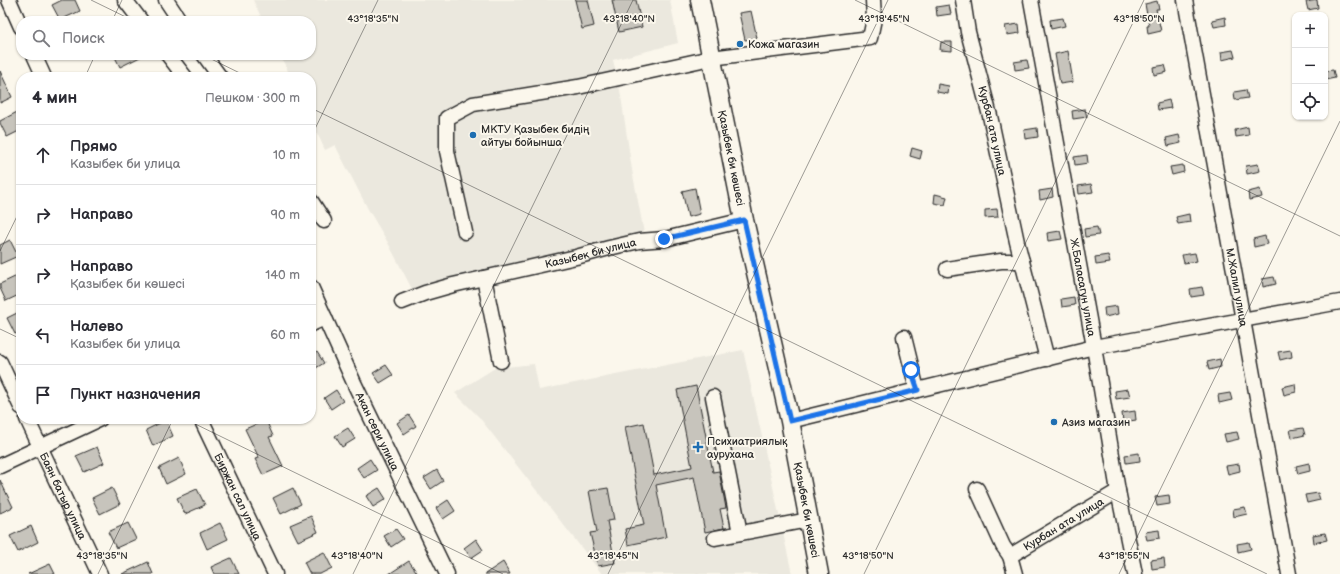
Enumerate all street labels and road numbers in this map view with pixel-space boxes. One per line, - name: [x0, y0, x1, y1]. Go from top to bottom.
- street label: Курбан ата улица: [975, 84, 1009, 177]
- street label: Қазыбек би көшесі: [715, 109, 747, 207]
- street label: Казыбек би улица: [544, 236, 638, 271]
- street label: Ж.Баласагун улица: [1067, 237, 1098, 338]
- street label: М.Жалил улица: [1223, 247, 1250, 328]
- street label: Акан сери улица: [352, 389, 402, 473]
- street label: Баян батыр улица: [37, 450, 89, 542]
- street label: Биржан сал улица: [211, 451, 264, 543]
- street label: Қазыбек би көшесі: [791, 461, 822, 559]
- street label: Курбан ата улица: [1021, 495, 1107, 553]

